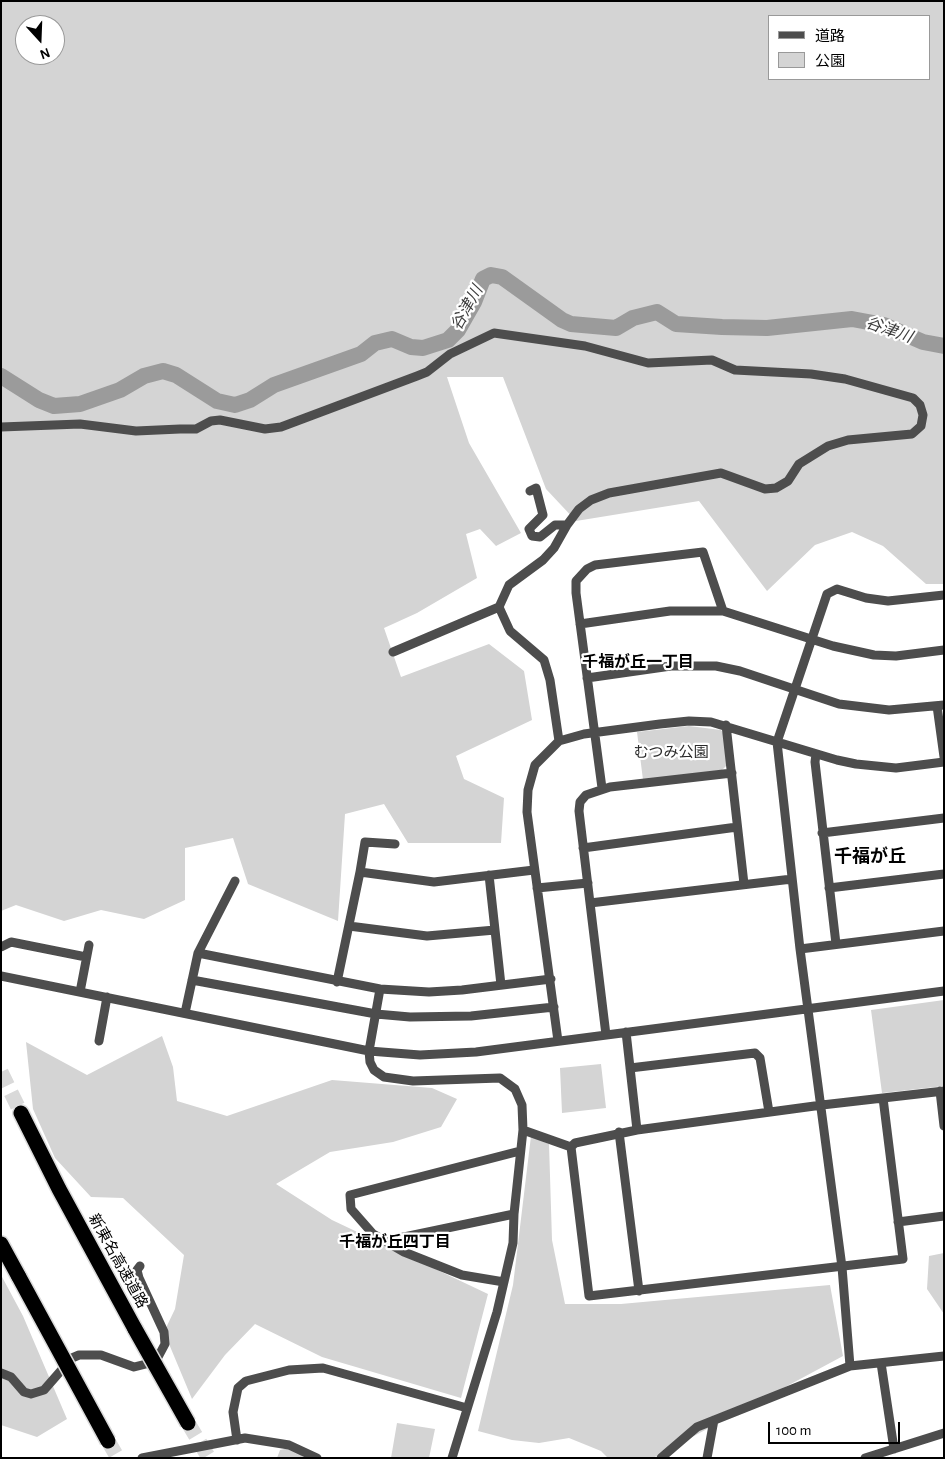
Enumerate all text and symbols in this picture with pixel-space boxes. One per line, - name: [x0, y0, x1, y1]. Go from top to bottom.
- north arrow: [15, 15, 65, 65]
- legend: [768, 15, 930, 80]
- text: 道路: [815, 29, 845, 44]
- text: N: [38, 45, 52, 61]
- text: 公園: [815, 54, 845, 69]
- water label: 谷津川: [447, 282, 487, 334]
- water label: 谷津川: [863, 313, 915, 347]
- district label: 千福が丘一丁目: [582, 652, 694, 672]
- park label: むつみ公園: [634, 743, 708, 761]
- district label: 千福が丘: [834, 846, 906, 868]
- street label: 新東名高速道路: [85, 1211, 151, 1311]
- district label: 千福が丘四丁目: [339, 1232, 451, 1252]
- scale bar: [770, 1412, 902, 1444]
- text: 100 m: [776, 1423, 811, 1438]

